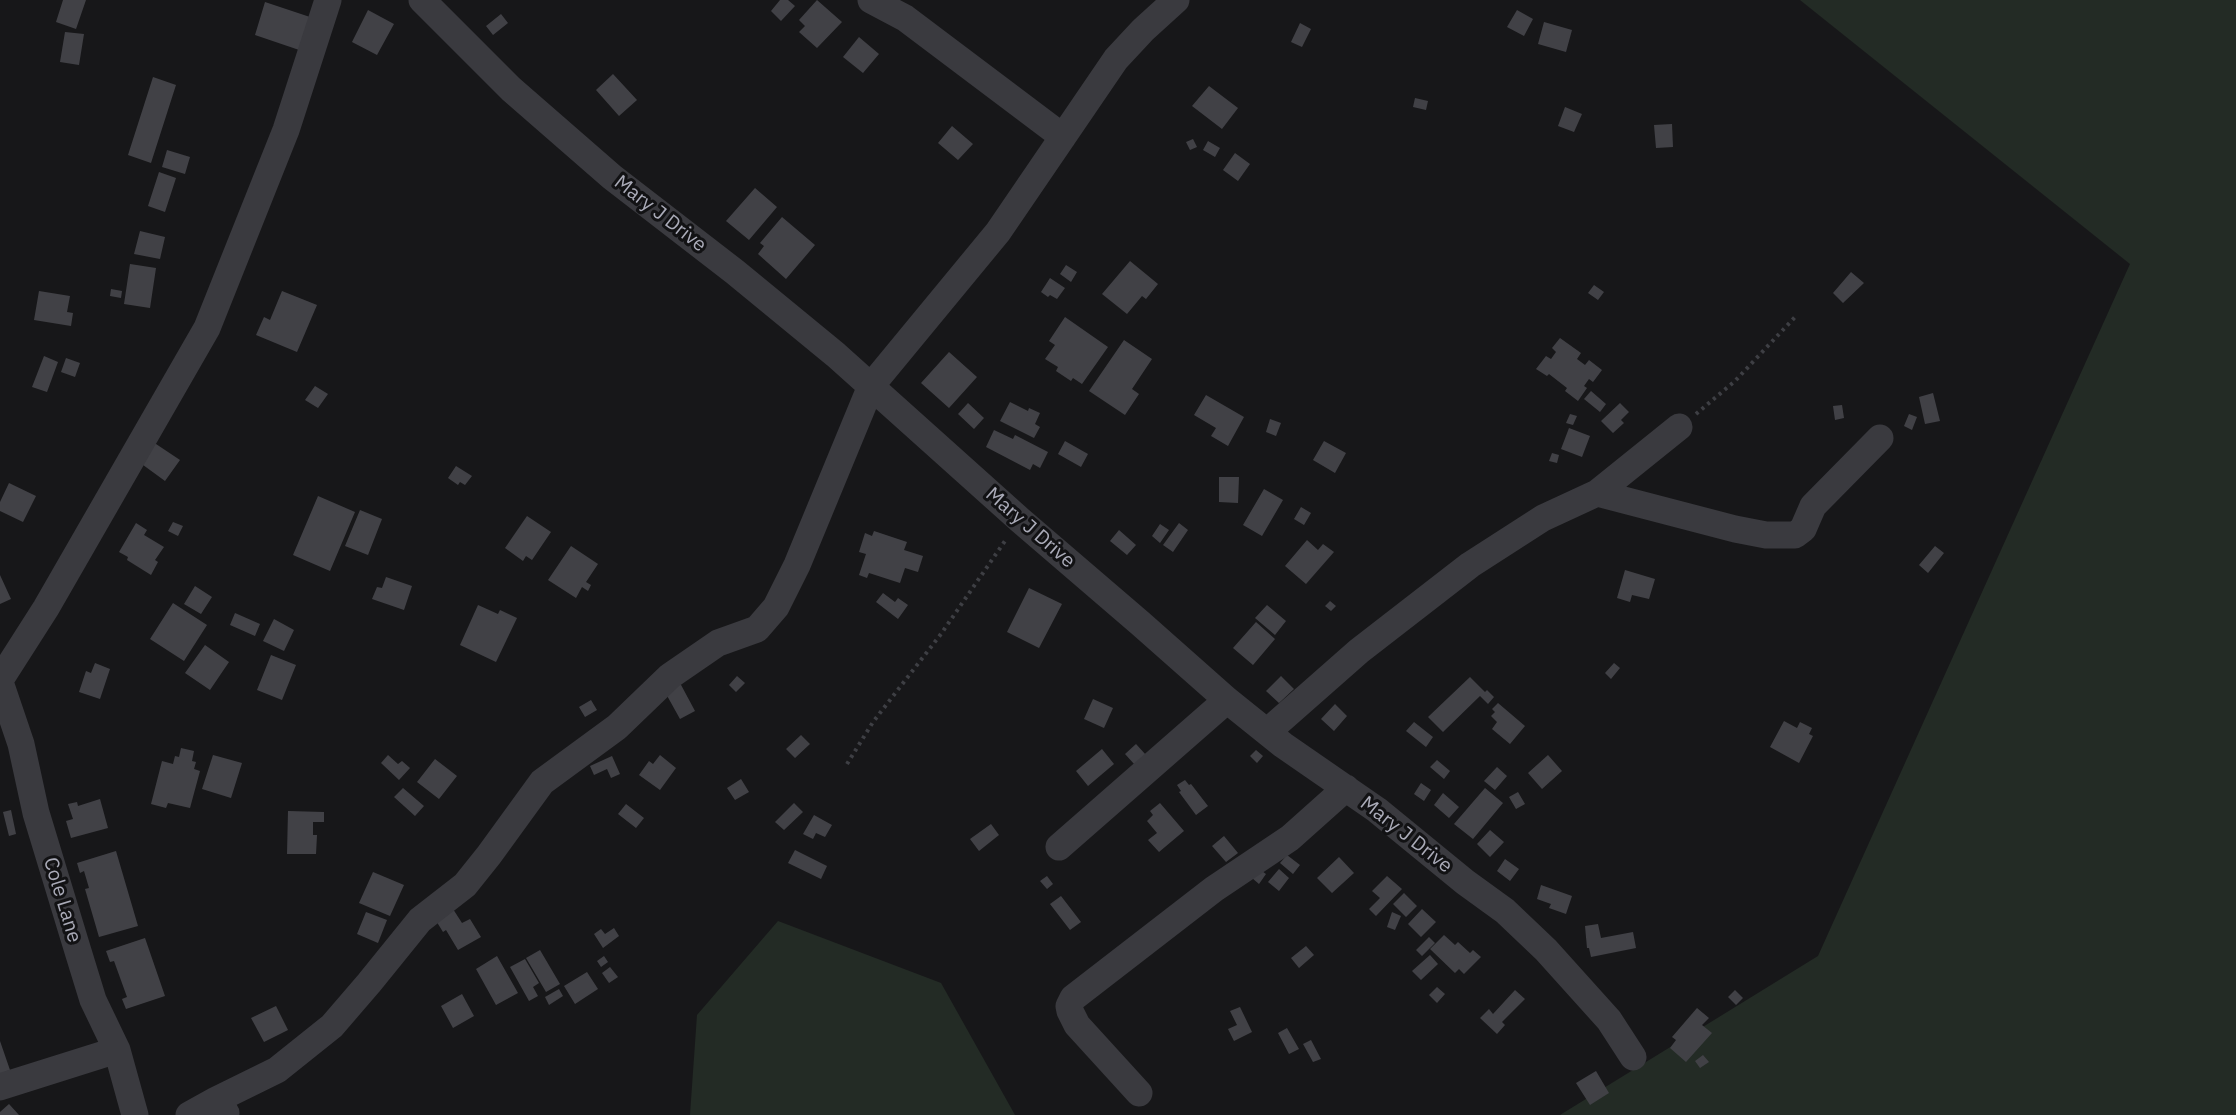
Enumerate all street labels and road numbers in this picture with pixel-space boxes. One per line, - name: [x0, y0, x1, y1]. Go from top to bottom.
- street label: Mary J Drive: [609, 171, 711, 257]
- street label: Mary J Drive: [980, 483, 1080, 573]
- street label: Mary J Drive: [1355, 792, 1457, 878]
- street label: Cole Lane: [38, 855, 86, 945]

